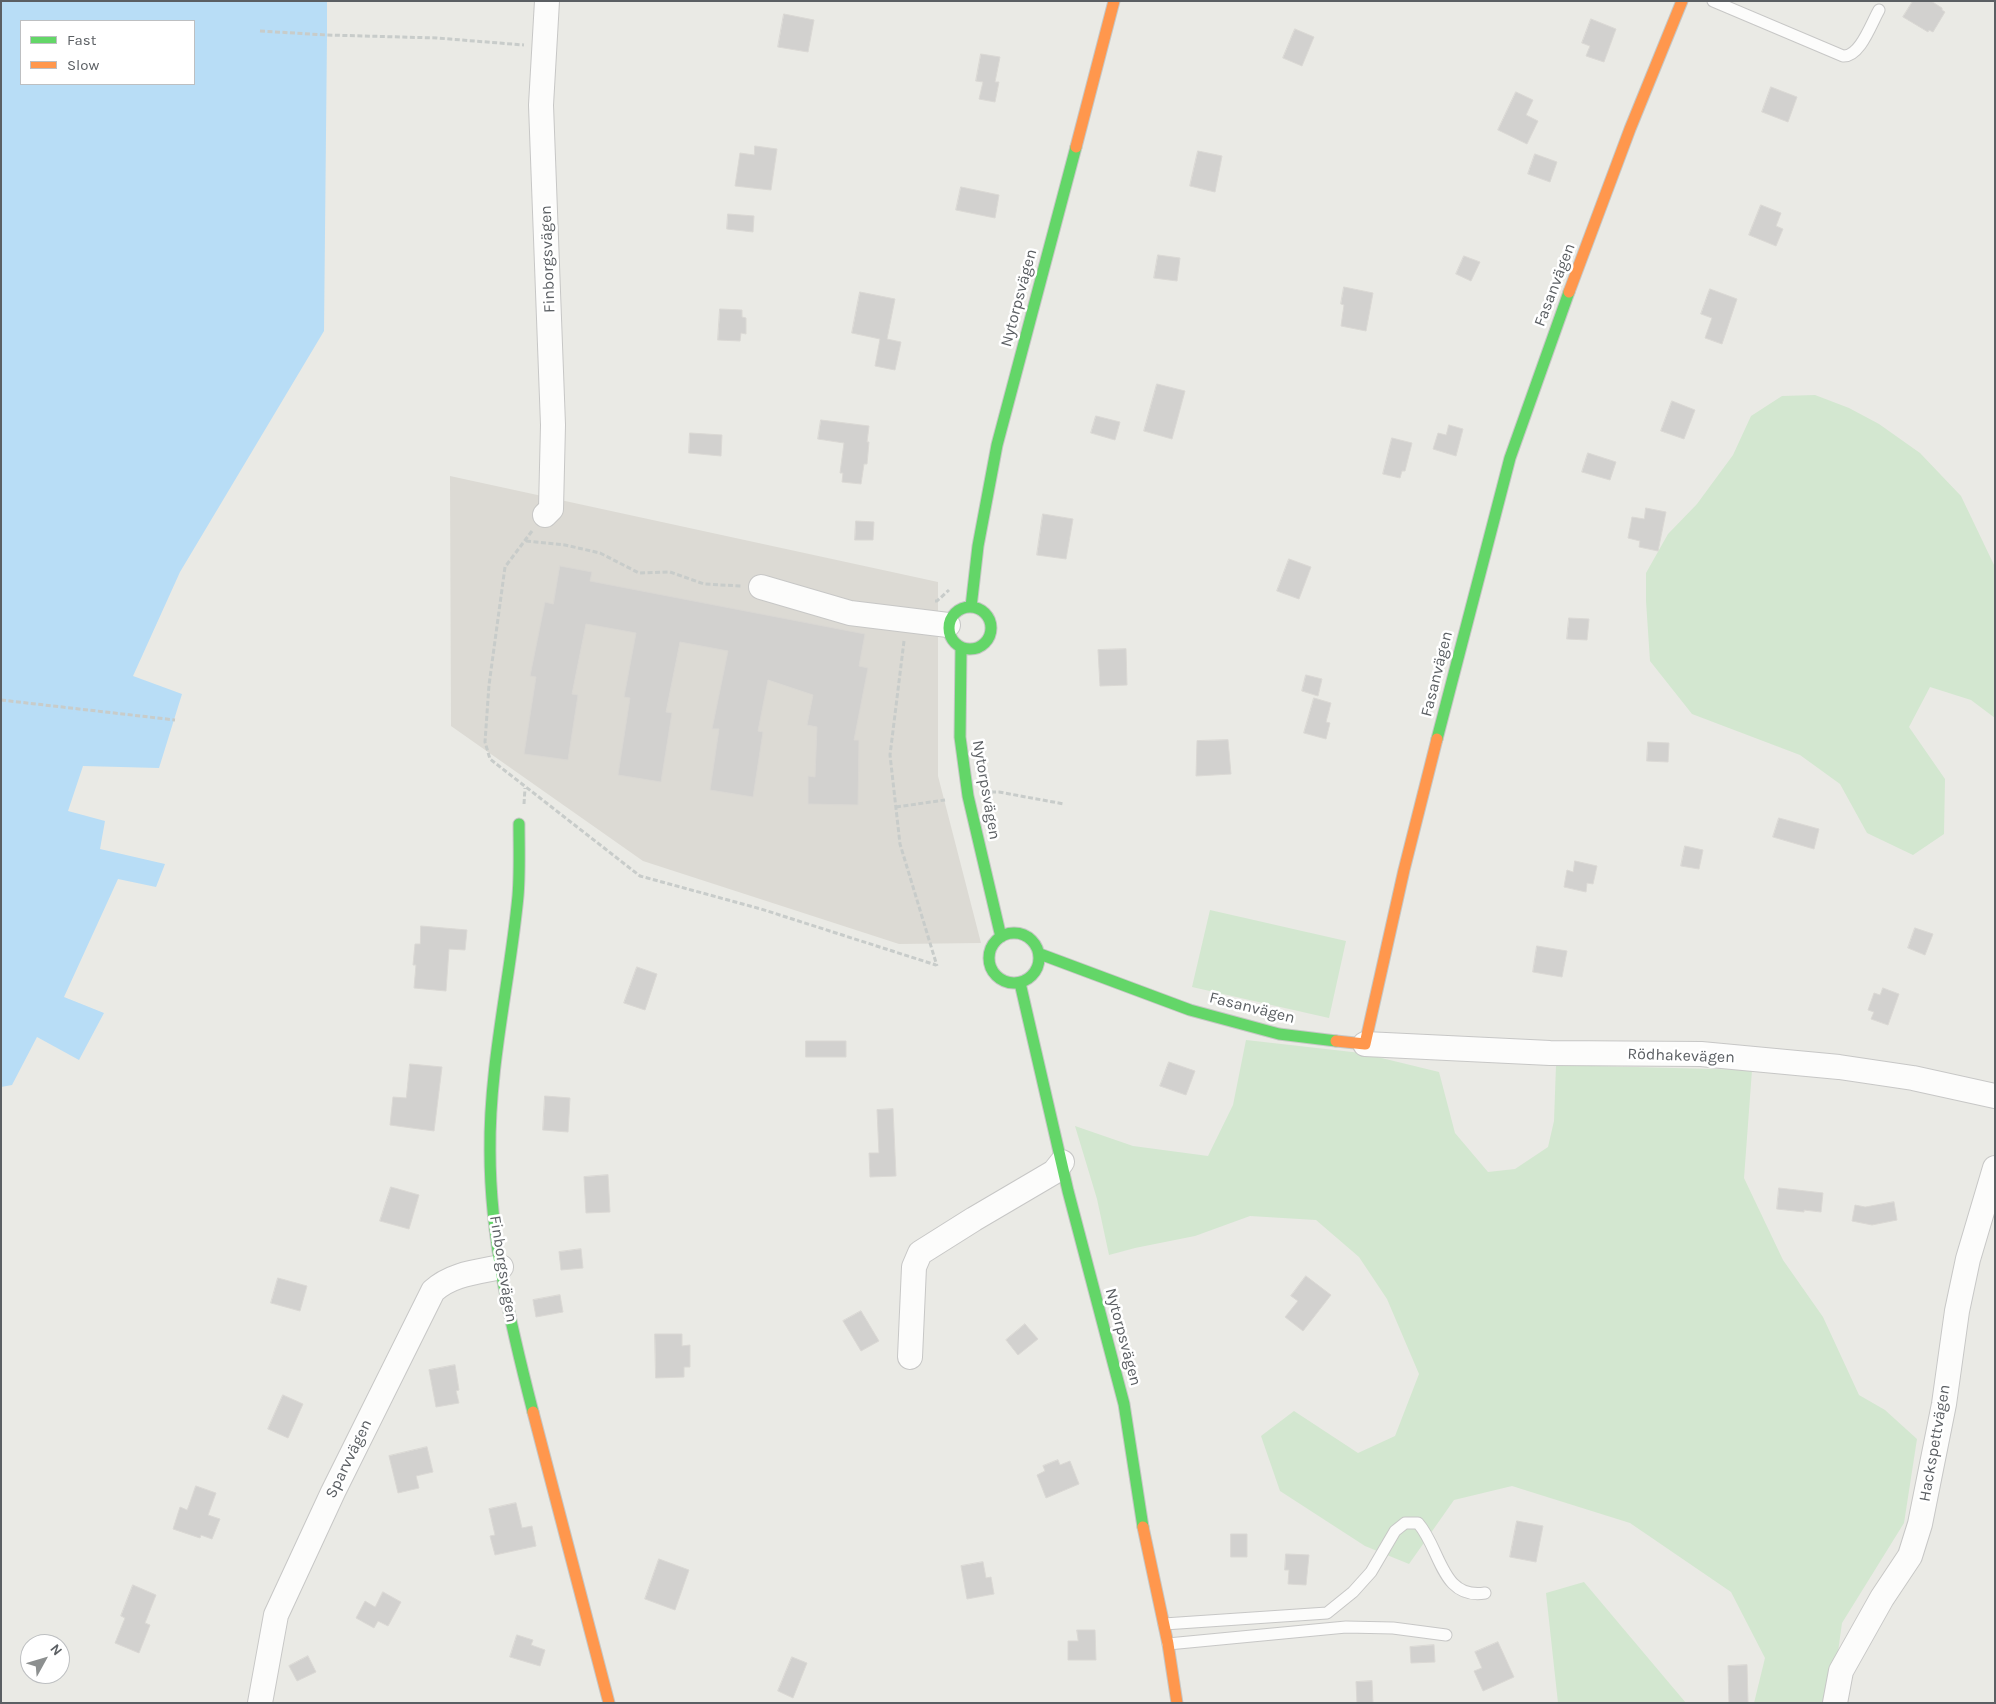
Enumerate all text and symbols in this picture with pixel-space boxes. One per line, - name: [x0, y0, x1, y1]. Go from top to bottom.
- legend: [20, 20, 195, 85]
- text: Fast: [67, 31, 96, 49]
- text: Slow: [67, 56, 99, 74]
- street label: Finborgsvägen: [537, 205, 559, 313]
- street label: Fasanvägen: [1530, 241, 1580, 329]
- street label: Nytorpsvägen: [997, 247, 1041, 349]
- street label: Fasanvägen: [1417, 629, 1457, 719]
- street label: Nytorpsvägen: [968, 739, 1004, 841]
- street label: Fasanvägen: [1207, 988, 1297, 1028]
- street label: Rödhakevägen: [1627, 1045, 1735, 1067]
- street label: Finborgsvägen: [485, 1214, 521, 1324]
- street label: Nytorpsvägen: [1101, 1286, 1145, 1388]
- street label: Hackspettvägen: [1915, 1383, 1955, 1503]
- street label: Sparvvägen: [322, 1416, 376, 1502]
- north arrow: [20, 1634, 70, 1684]
- text: N: [46, 1641, 66, 1659]

